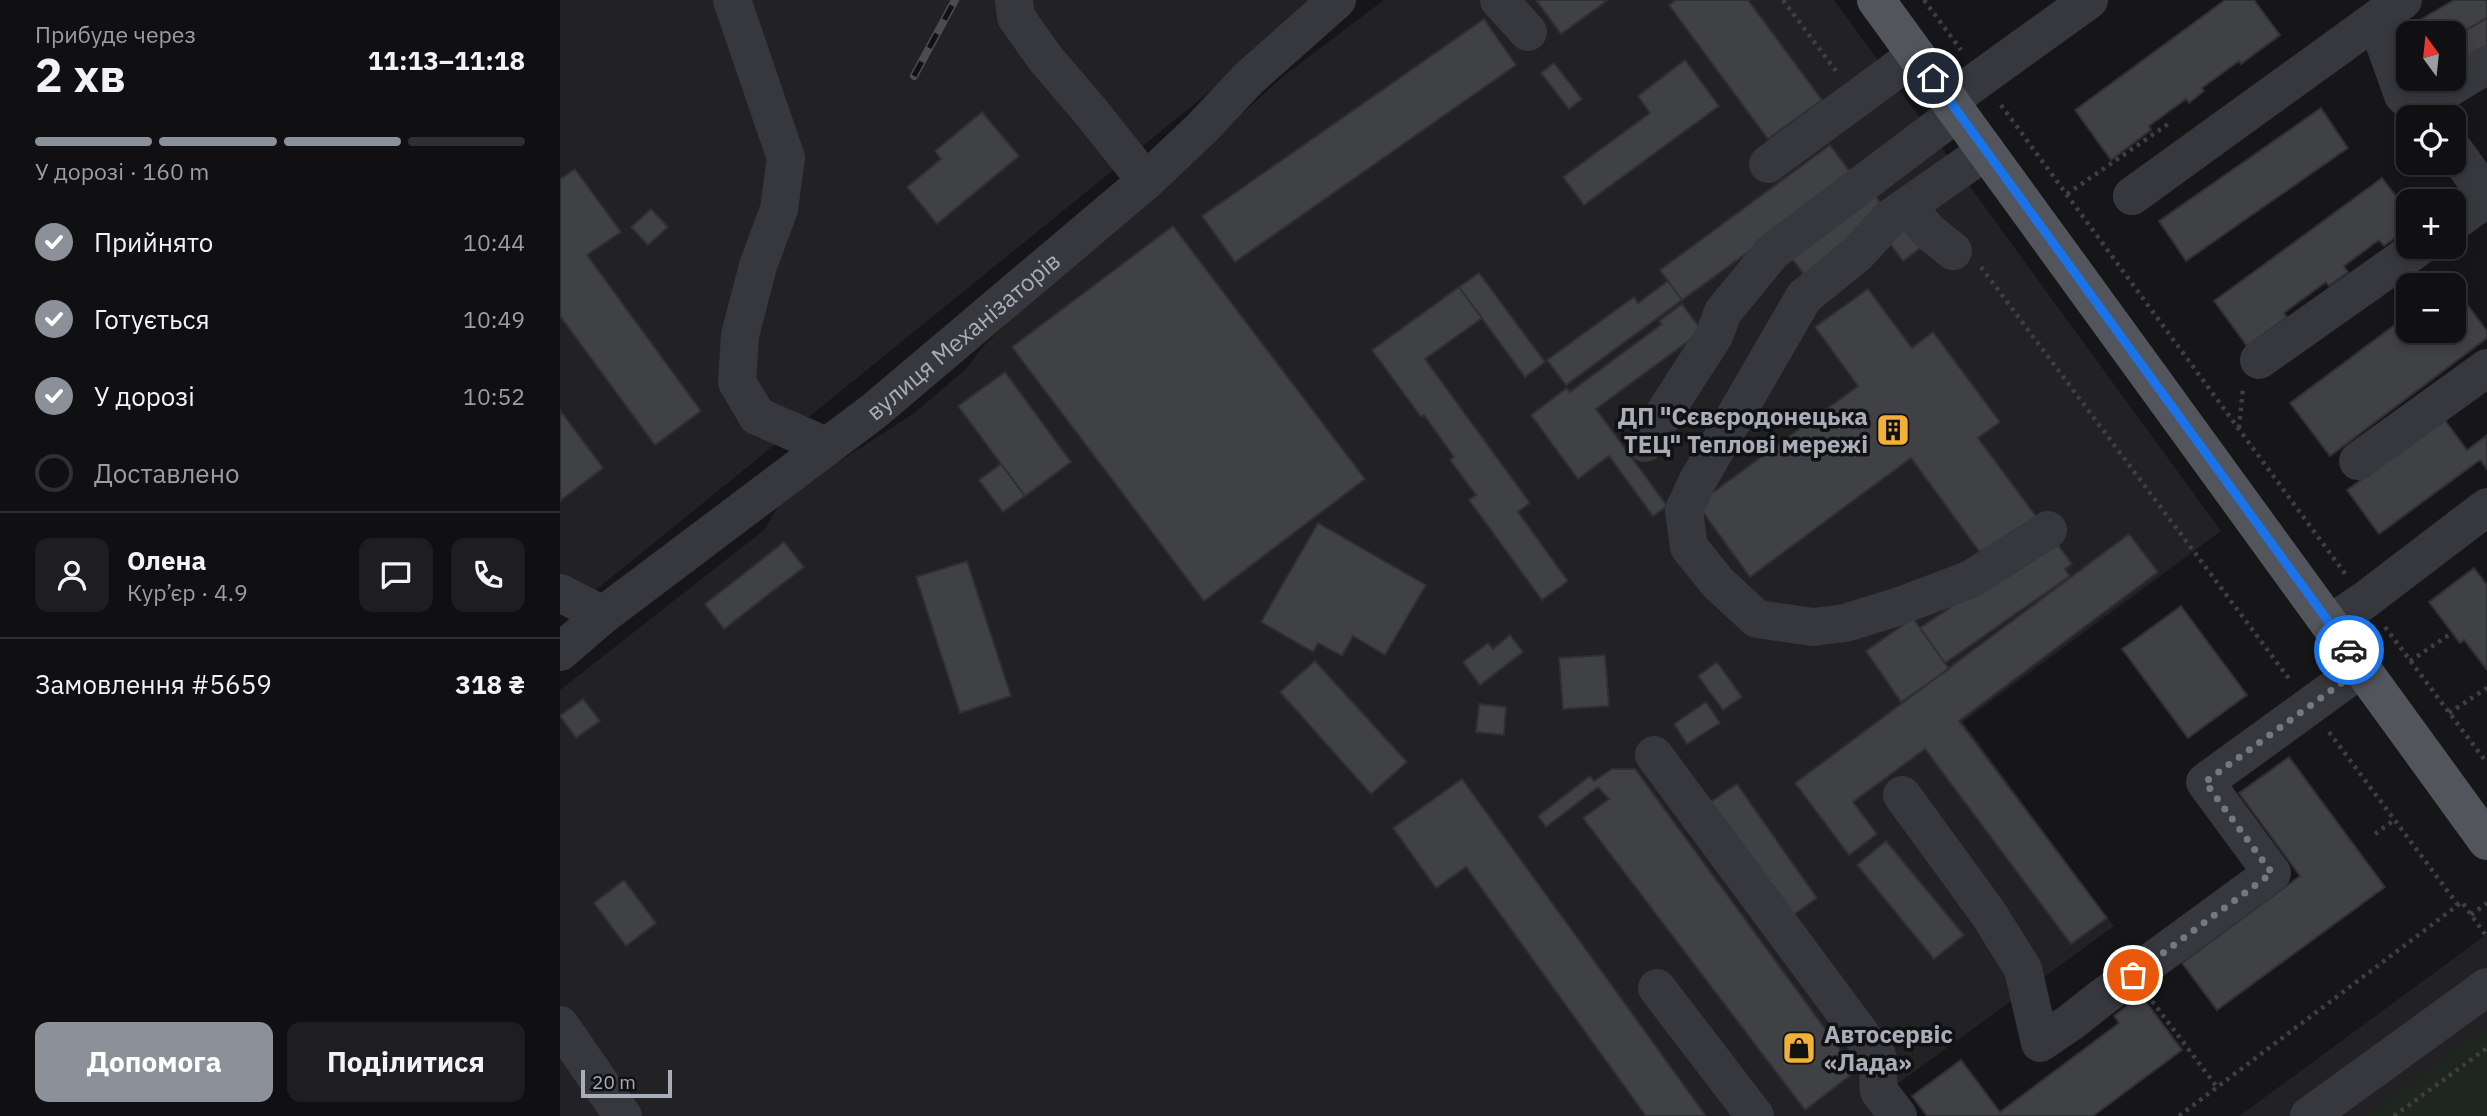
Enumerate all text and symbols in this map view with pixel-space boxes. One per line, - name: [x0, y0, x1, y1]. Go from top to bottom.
- text: Прибуде через: [35, 19, 196, 49]
- north arrow: [2396, 21, 2466, 91]
- map controls: [2396, 21, 2466, 343]
- text: 11:13–11:18: [368, 43, 525, 77]
- text: 2 хв: [35, 45, 126, 105]
- pin: [1903, 48, 1963, 108]
- icon: home: [1914, 59, 1952, 97]
- button: locate: [2396, 105, 2466, 175]
- text: У дорозі · 160 m: [35, 156, 209, 186]
- button: +: [2396, 189, 2466, 259]
- icon: check: [35, 223, 73, 261]
- text: Прийнято: [94, 225, 213, 259]
- text: 10:44: [463, 227, 525, 257]
- street label: вулиця Механізаторів: [859, 244, 1067, 427]
- button: −: [2396, 273, 2466, 343]
- icon: check: [35, 300, 73, 338]
- text: Готується: [94, 302, 210, 336]
- text: 10:49: [463, 304, 525, 334]
- icon: check: [35, 377, 73, 415]
- text: У дорозі: [94, 379, 195, 413]
- text: 10:52: [463, 381, 525, 411]
- place label: ДП "Сєвєродонецька ТЕЦ" Теплові мережі: [1618, 400, 1868, 460]
- building icon: ДП "Сєвєродонецька ТЕЦ" Теплові мережі: [1874, 411, 1912, 449]
- text: Доставлено: [94, 456, 240, 490]
- button: person: [35, 538, 109, 612]
- button: chat: [359, 538, 433, 612]
- button: phone: [451, 538, 525, 612]
- text: Олена: [127, 543, 206, 577]
- text: Кур’єр · 4.9: [127, 577, 248, 607]
- courier: [2314, 615, 2384, 685]
- icon: car: [2330, 631, 2368, 669]
- text: Замовлення #5659: [35, 667, 272, 701]
- text: 318 ₴: [455, 667, 525, 701]
- pin: [2103, 945, 2163, 1005]
- icon: bag: [2114, 956, 2152, 994]
- place label: Автосервіс «Лада»: [1824, 1018, 1953, 1078]
- button: Допомога: [35, 1022, 273, 1102]
- button: Поділитися: [287, 1022, 525, 1102]
- shop icon: Автосервіс «Лада»: [1780, 1029, 1818, 1067]
- scale bar: [581, 1067, 672, 1099]
- text: 20 m: [592, 1070, 636, 1094]

